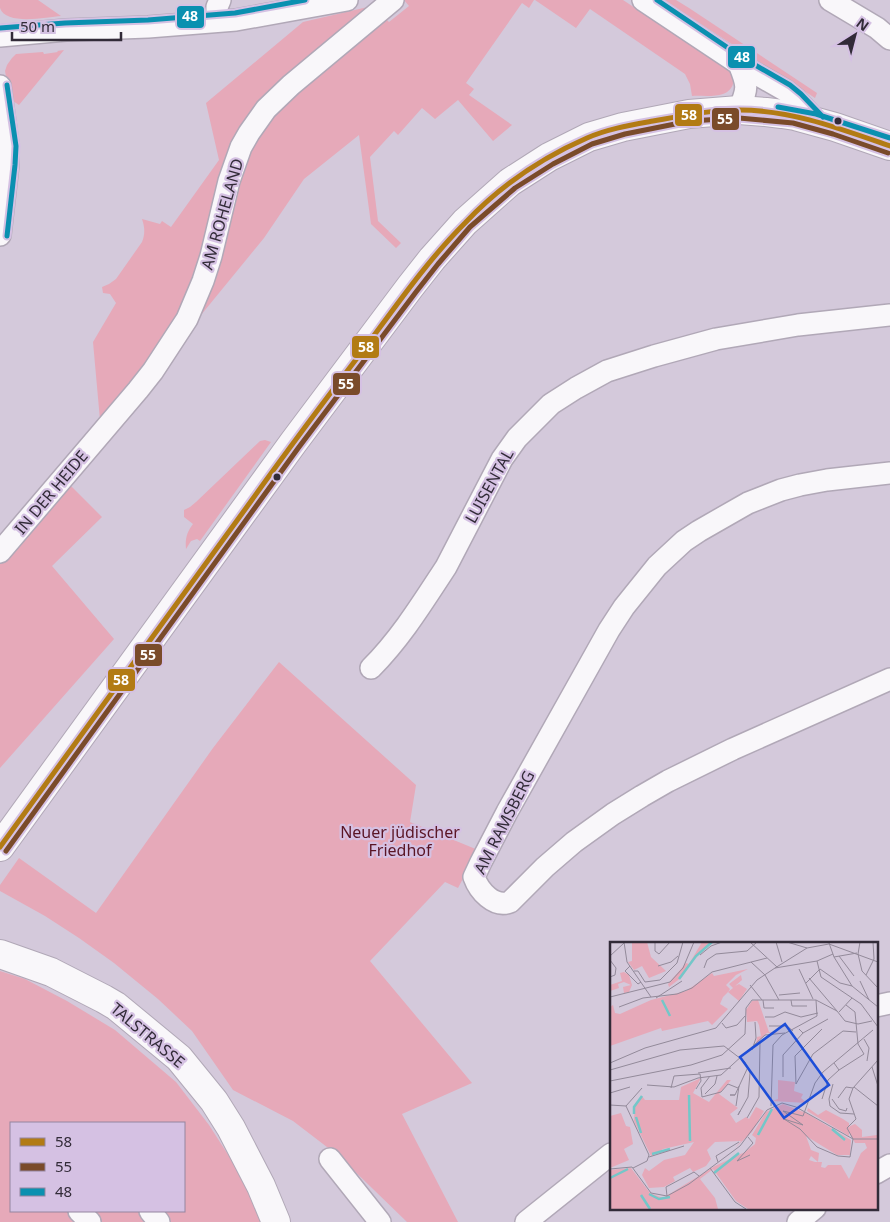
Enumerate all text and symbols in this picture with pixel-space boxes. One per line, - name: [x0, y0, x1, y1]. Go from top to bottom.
- line badge: 48: [176, 5, 205, 29]
- text: 48: [182, 6, 198, 25]
- scale bar: [12, 10, 121, 42]
- north arrow: [830, 10, 880, 60]
- text: N: [853, 13, 873, 35]
- text: 50 m: [20, 16, 55, 36]
- line badge: 48: [727, 45, 756, 69]
- text: 48: [734, 47, 750, 66]
- line badge: 58: [674, 103, 703, 127]
- text: 58: [681, 105, 697, 124]
- line badge: 55: [711, 107, 740, 131]
- text: 55: [717, 109, 733, 128]
- unlabelled marker: [833, 116, 843, 126]
- street label: AM ROHELAND: [196, 156, 248, 272]
- line badge: 58: [351, 335, 380, 359]
- text: 58: [358, 337, 374, 356]
- line badge: 55: [332, 372, 361, 396]
- text: 55: [338, 374, 354, 393]
- street label: IN DER HEIDE: [9, 445, 93, 539]
- street label: LUISENTAL: [460, 445, 518, 527]
- unlabelled marker: [272, 472, 282, 482]
- line badge: 55: [134, 643, 163, 667]
- text: 55: [140, 645, 156, 664]
- line badge: 58: [107, 668, 136, 692]
- text: 58: [113, 670, 129, 689]
- street label: AM RAMSBERG: [468, 767, 540, 877]
- park label: Neuer jüdischer Friedhof: [340, 821, 460, 861]
- inset map: [610, 942, 878, 1210]
- street label: TALSTRASSE: [106, 997, 190, 1073]
- legend: [10, 1122, 185, 1212]
- text: 58: [55, 1131, 72, 1151]
- text: 55: [55, 1156, 72, 1176]
- text: 48: [55, 1181, 72, 1201]

